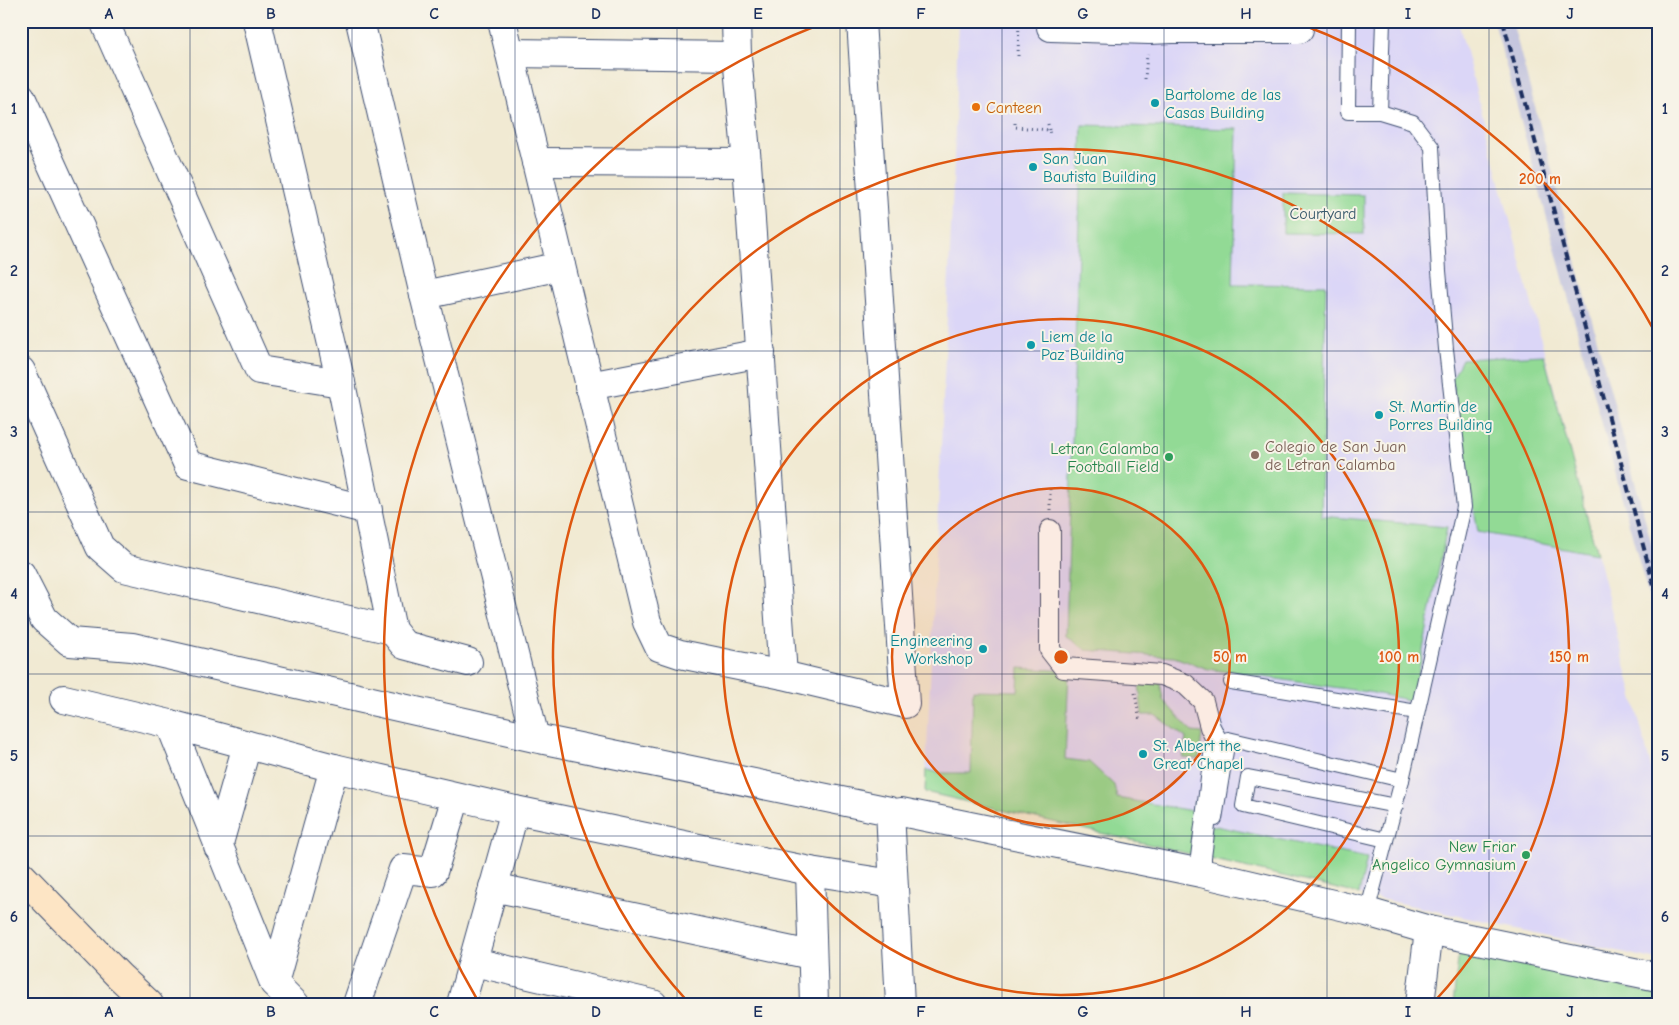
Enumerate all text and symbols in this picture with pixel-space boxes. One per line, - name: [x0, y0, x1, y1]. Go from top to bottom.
- text: A: [105, 5, 114, 23]
- text: B: [266, 5, 276, 23]
- text: C: [429, 5, 439, 23]
- text: D: [591, 5, 601, 23]
- text: E: [753, 5, 763, 23]
- text: F: [916, 5, 926, 23]
- text: G: [1077, 5, 1089, 23]
- text: H: [1240, 5, 1252, 23]
- text: I: [1405, 5, 1411, 23]
- text: J: [1566, 5, 1574, 23]
- place label: Bartolome de las Casas Building: [1165, 86, 1281, 122]
- marker: Bartolome de las Casas Building: [1149, 97, 1161, 109]
- place label: Canteen: [986, 99, 1042, 117]
- text: 1: [11, 100, 17, 118]
- text: 1: [1662, 100, 1668, 118]
- marker: Canteen: [970, 101, 982, 113]
- place label: San Juan Bautista Building: [1043, 150, 1157, 186]
- marker: San Juan Bautista Building: [1027, 161, 1039, 173]
- text: 200 m: [1519, 170, 1561, 188]
- park label: Courtyard: [1290, 205, 1356, 223]
- text: 2: [10, 262, 18, 280]
- text: 2: [1661, 262, 1669, 280]
- place label: Liem de la Paz Building: [1041, 328, 1125, 364]
- marker: Liem de la Paz Building: [1025, 339, 1037, 351]
- place label: St. Martin de Porres Building: [1389, 398, 1493, 434]
- marker: St. Martin de Porres Building: [1373, 409, 1385, 421]
- text: 3: [10, 423, 18, 441]
- text: 3: [1661, 423, 1669, 441]
- place label: Colegio de San Juan de Letran Calamba: [1265, 438, 1406, 474]
- place label: Letran Calamba Football Field: [1050, 440, 1159, 476]
- marker: Colegio de San Juan de Letran Calamba: [1249, 449, 1261, 461]
- marker: Letran Calamba Football Field: [1163, 451, 1175, 463]
- text: 4: [10, 585, 18, 603]
- text: 4: [1661, 585, 1669, 603]
- place label: Engineering Workshop: [890, 632, 973, 668]
- marker: Engineering Workshop: [977, 643, 989, 655]
- centre of rings: [1052, 648, 1070, 666]
- text: 50 m: [1213, 648, 1247, 666]
- text: 100 m: [1379, 648, 1419, 666]
- text: 150 m: [1549, 648, 1589, 666]
- place label: St. Albert the Great Chapel: [1153, 737, 1243, 773]
- text: 5: [10, 747, 18, 765]
- text: 5: [1661, 747, 1669, 765]
- marker: St. Albert the Great Chapel: [1137, 748, 1149, 760]
- place label: New Friar Angelico Gymnasium: [1372, 838, 1517, 874]
- marker: New Friar Angelico Gymnasium: [1520, 849, 1532, 861]
- text: 6: [10, 908, 18, 926]
- text: 6: [1661, 908, 1669, 926]
- text: A: [105, 1003, 114, 1021]
- text: B: [266, 1003, 276, 1021]
- text: C: [429, 1003, 439, 1021]
- text: D: [591, 1003, 601, 1021]
- text: E: [753, 1003, 763, 1021]
- text: F: [916, 1003, 926, 1021]
- text: G: [1077, 1003, 1089, 1021]
- text: H: [1240, 1003, 1252, 1021]
- text: I: [1405, 1003, 1411, 1021]
- text: J: [1566, 1003, 1574, 1021]

